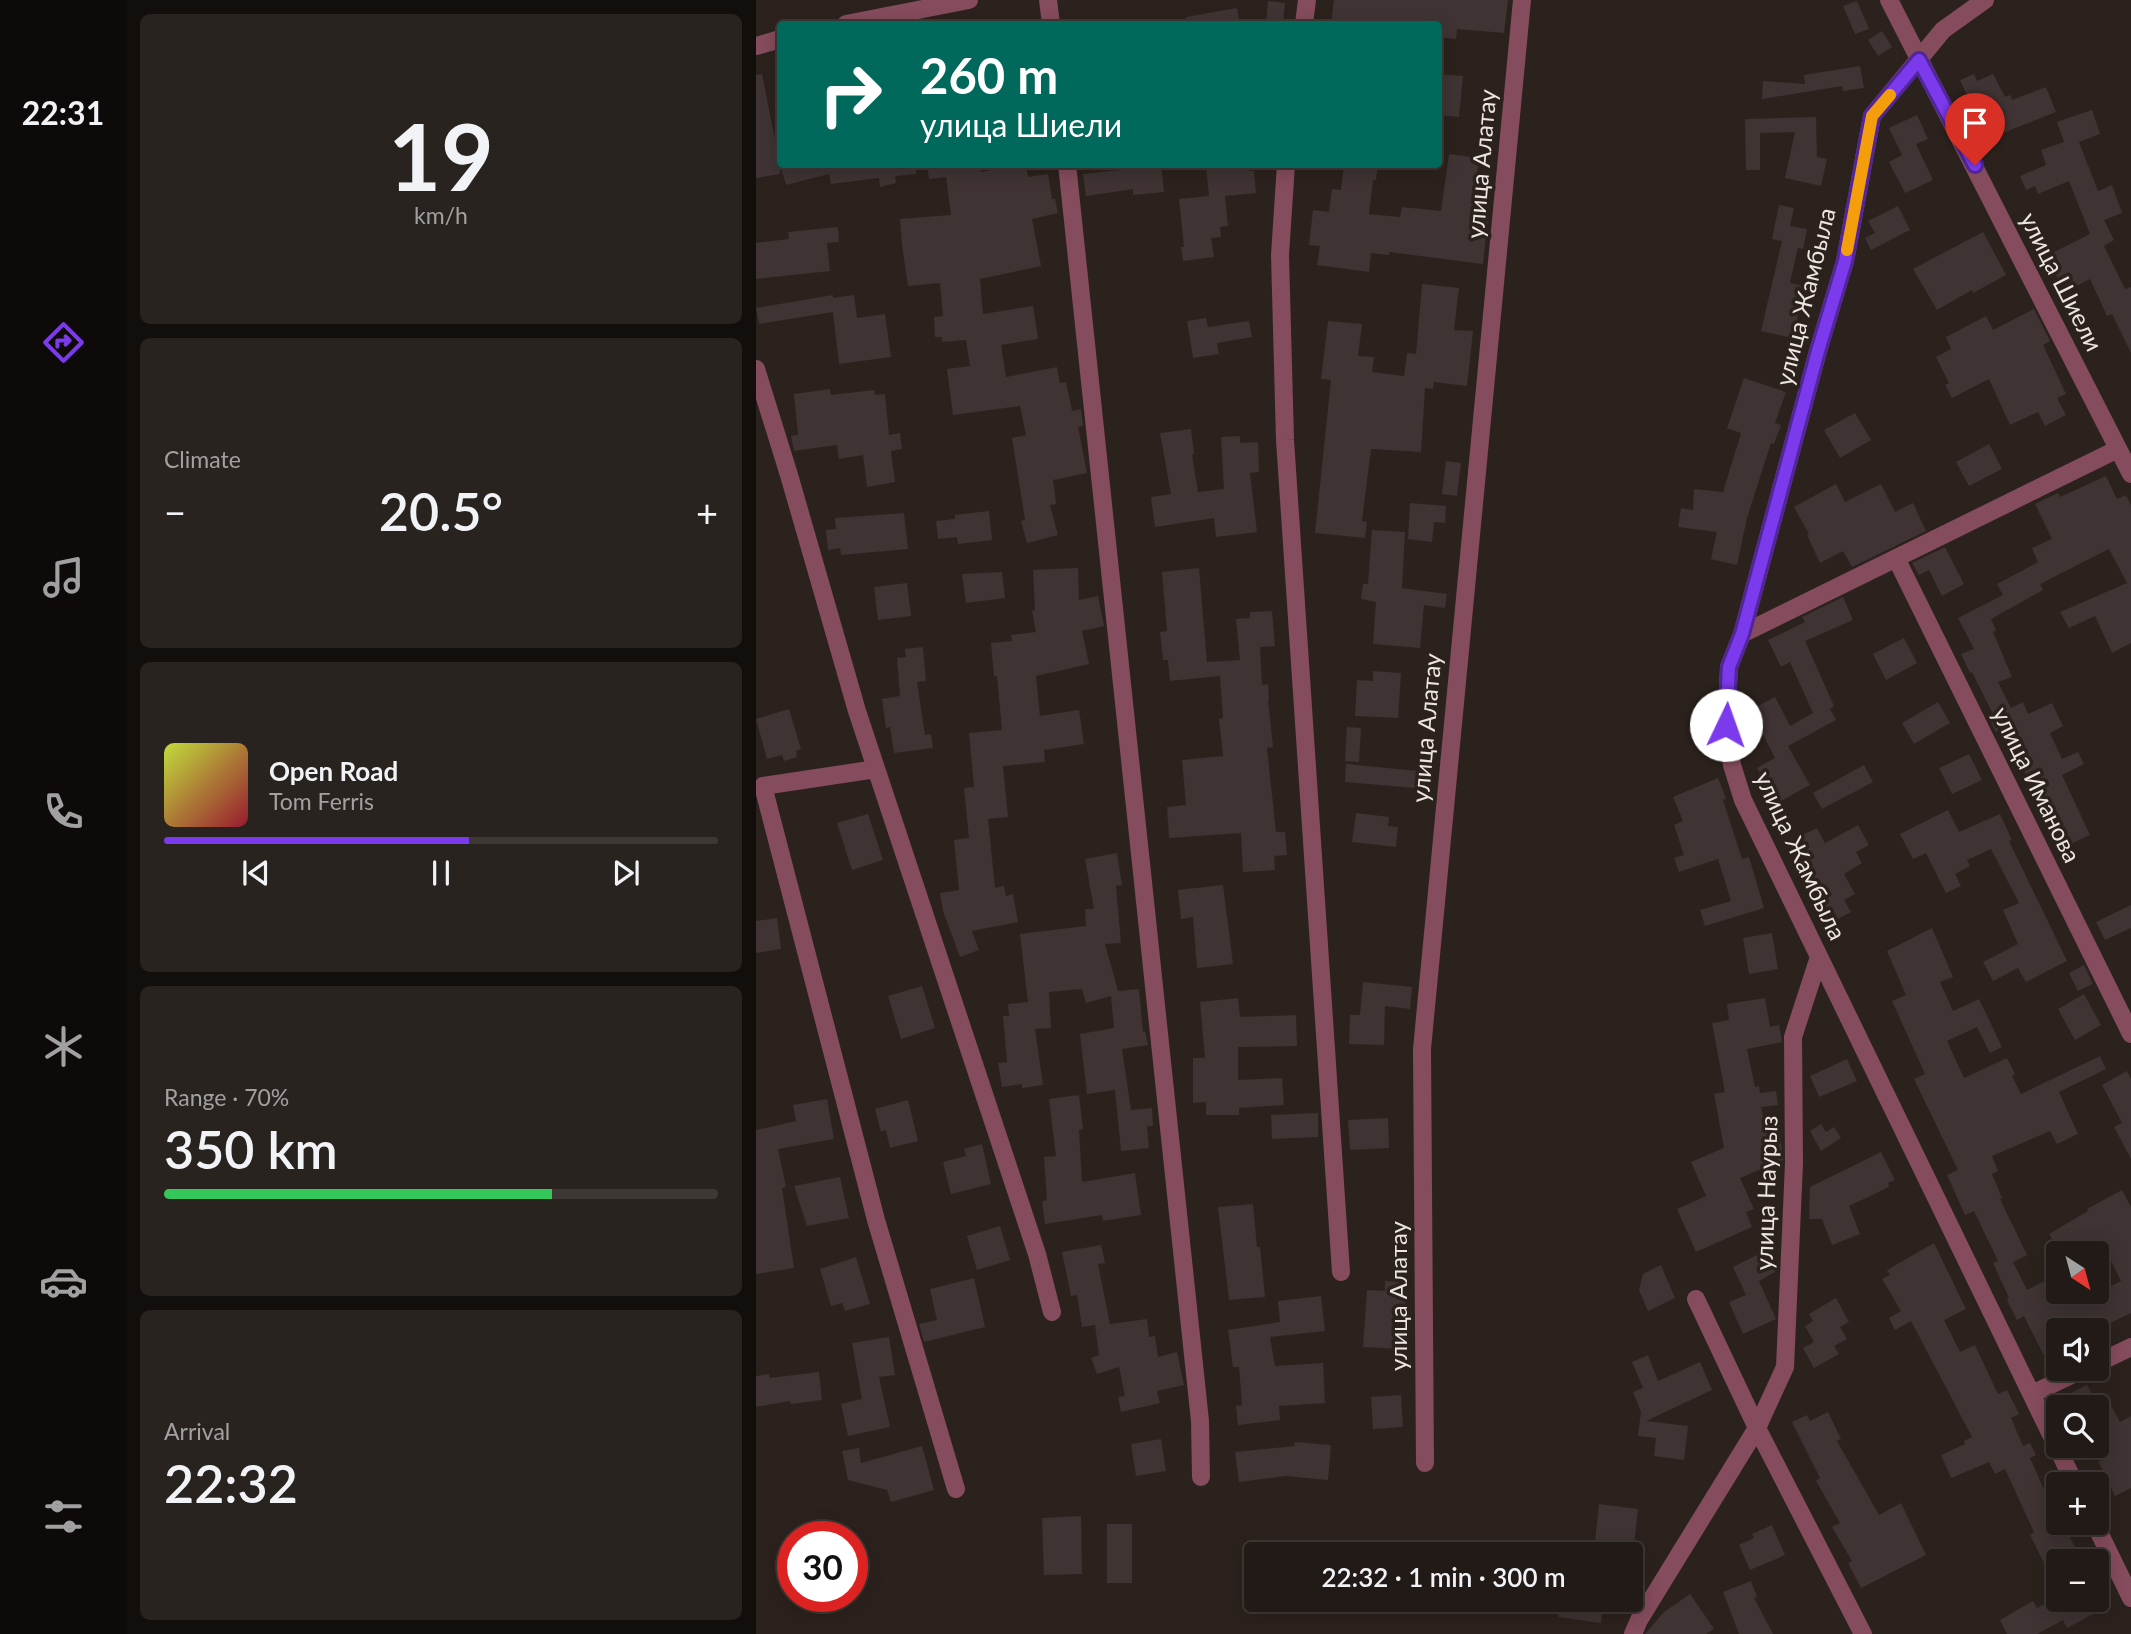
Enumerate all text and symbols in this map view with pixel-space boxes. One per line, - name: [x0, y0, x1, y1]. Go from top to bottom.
- text: 260 m: [920, 46, 1058, 104]
- icon: right: [805, 49, 896, 140]
- street label: улица Алатау: [1460, 87, 1502, 240]
- text: 22:31: [22, 93, 104, 132]
- pin: [1945, 93, 2005, 165]
- text: 19: [388, 101, 494, 210]
- icon: arrive: [1956, 104, 1994, 142]
- text: улица Шиели: [920, 105, 1122, 144]
- text: km/h: [414, 201, 468, 229]
- street label: улица Жамбыла: [1768, 205, 1841, 389]
- street label: улица Шиели: [2015, 207, 2110, 355]
- icon: directions: [39, 318, 88, 367]
- text: Climate: [164, 445, 241, 473]
- text: 20.5°: [379, 480, 503, 542]
- text: −: [164, 489, 186, 535]
- text: +: [696, 489, 718, 535]
- icon: music: [39, 553, 88, 602]
- street label: улица Алатау: [1405, 651, 1447, 804]
- position arrow: [1689, 688, 1763, 762]
- street label: улица Иманова: [1987, 702, 2088, 867]
- text: Open Road: [269, 755, 398, 787]
- street label: улица Жамбыла: [1750, 766, 1853, 944]
- icon: phone: [39, 787, 88, 836]
- text: Tom Ferris: [269, 787, 374, 815]
- icon: previous: [237, 854, 275, 892]
- icon: pause: [422, 854, 460, 892]
- icon: next: [607, 854, 645, 892]
- icon: climate: [39, 1022, 88, 1071]
- text: Range · 70%: [164, 1083, 289, 1111]
- street label: улица Наурыз: [1748, 1115, 1783, 1271]
- text: 350 km: [164, 1118, 338, 1180]
- street label: улица Алатау: [1383, 1220, 1412, 1371]
- north arrow: [2046, 1241, 2109, 1304]
- map controls: [2046, 1241, 2109, 1612]
- icon: car: [39, 1257, 88, 1306]
- button: sound: [2046, 1318, 2109, 1381]
- button: search: [2046, 1395, 2109, 1458]
- text: Arrival: [164, 1417, 230, 1445]
- text: 22:32: [164, 1452, 298, 1514]
- button: +: [2046, 1472, 2109, 1535]
- icon: filters: [39, 1492, 88, 1541]
- speed limit sign: 30: [777, 1521, 868, 1612]
- button: −: [2046, 1549, 2109, 1612]
- text: 22:32 · 1 min · 300 m: [1321, 1561, 1566, 1593]

